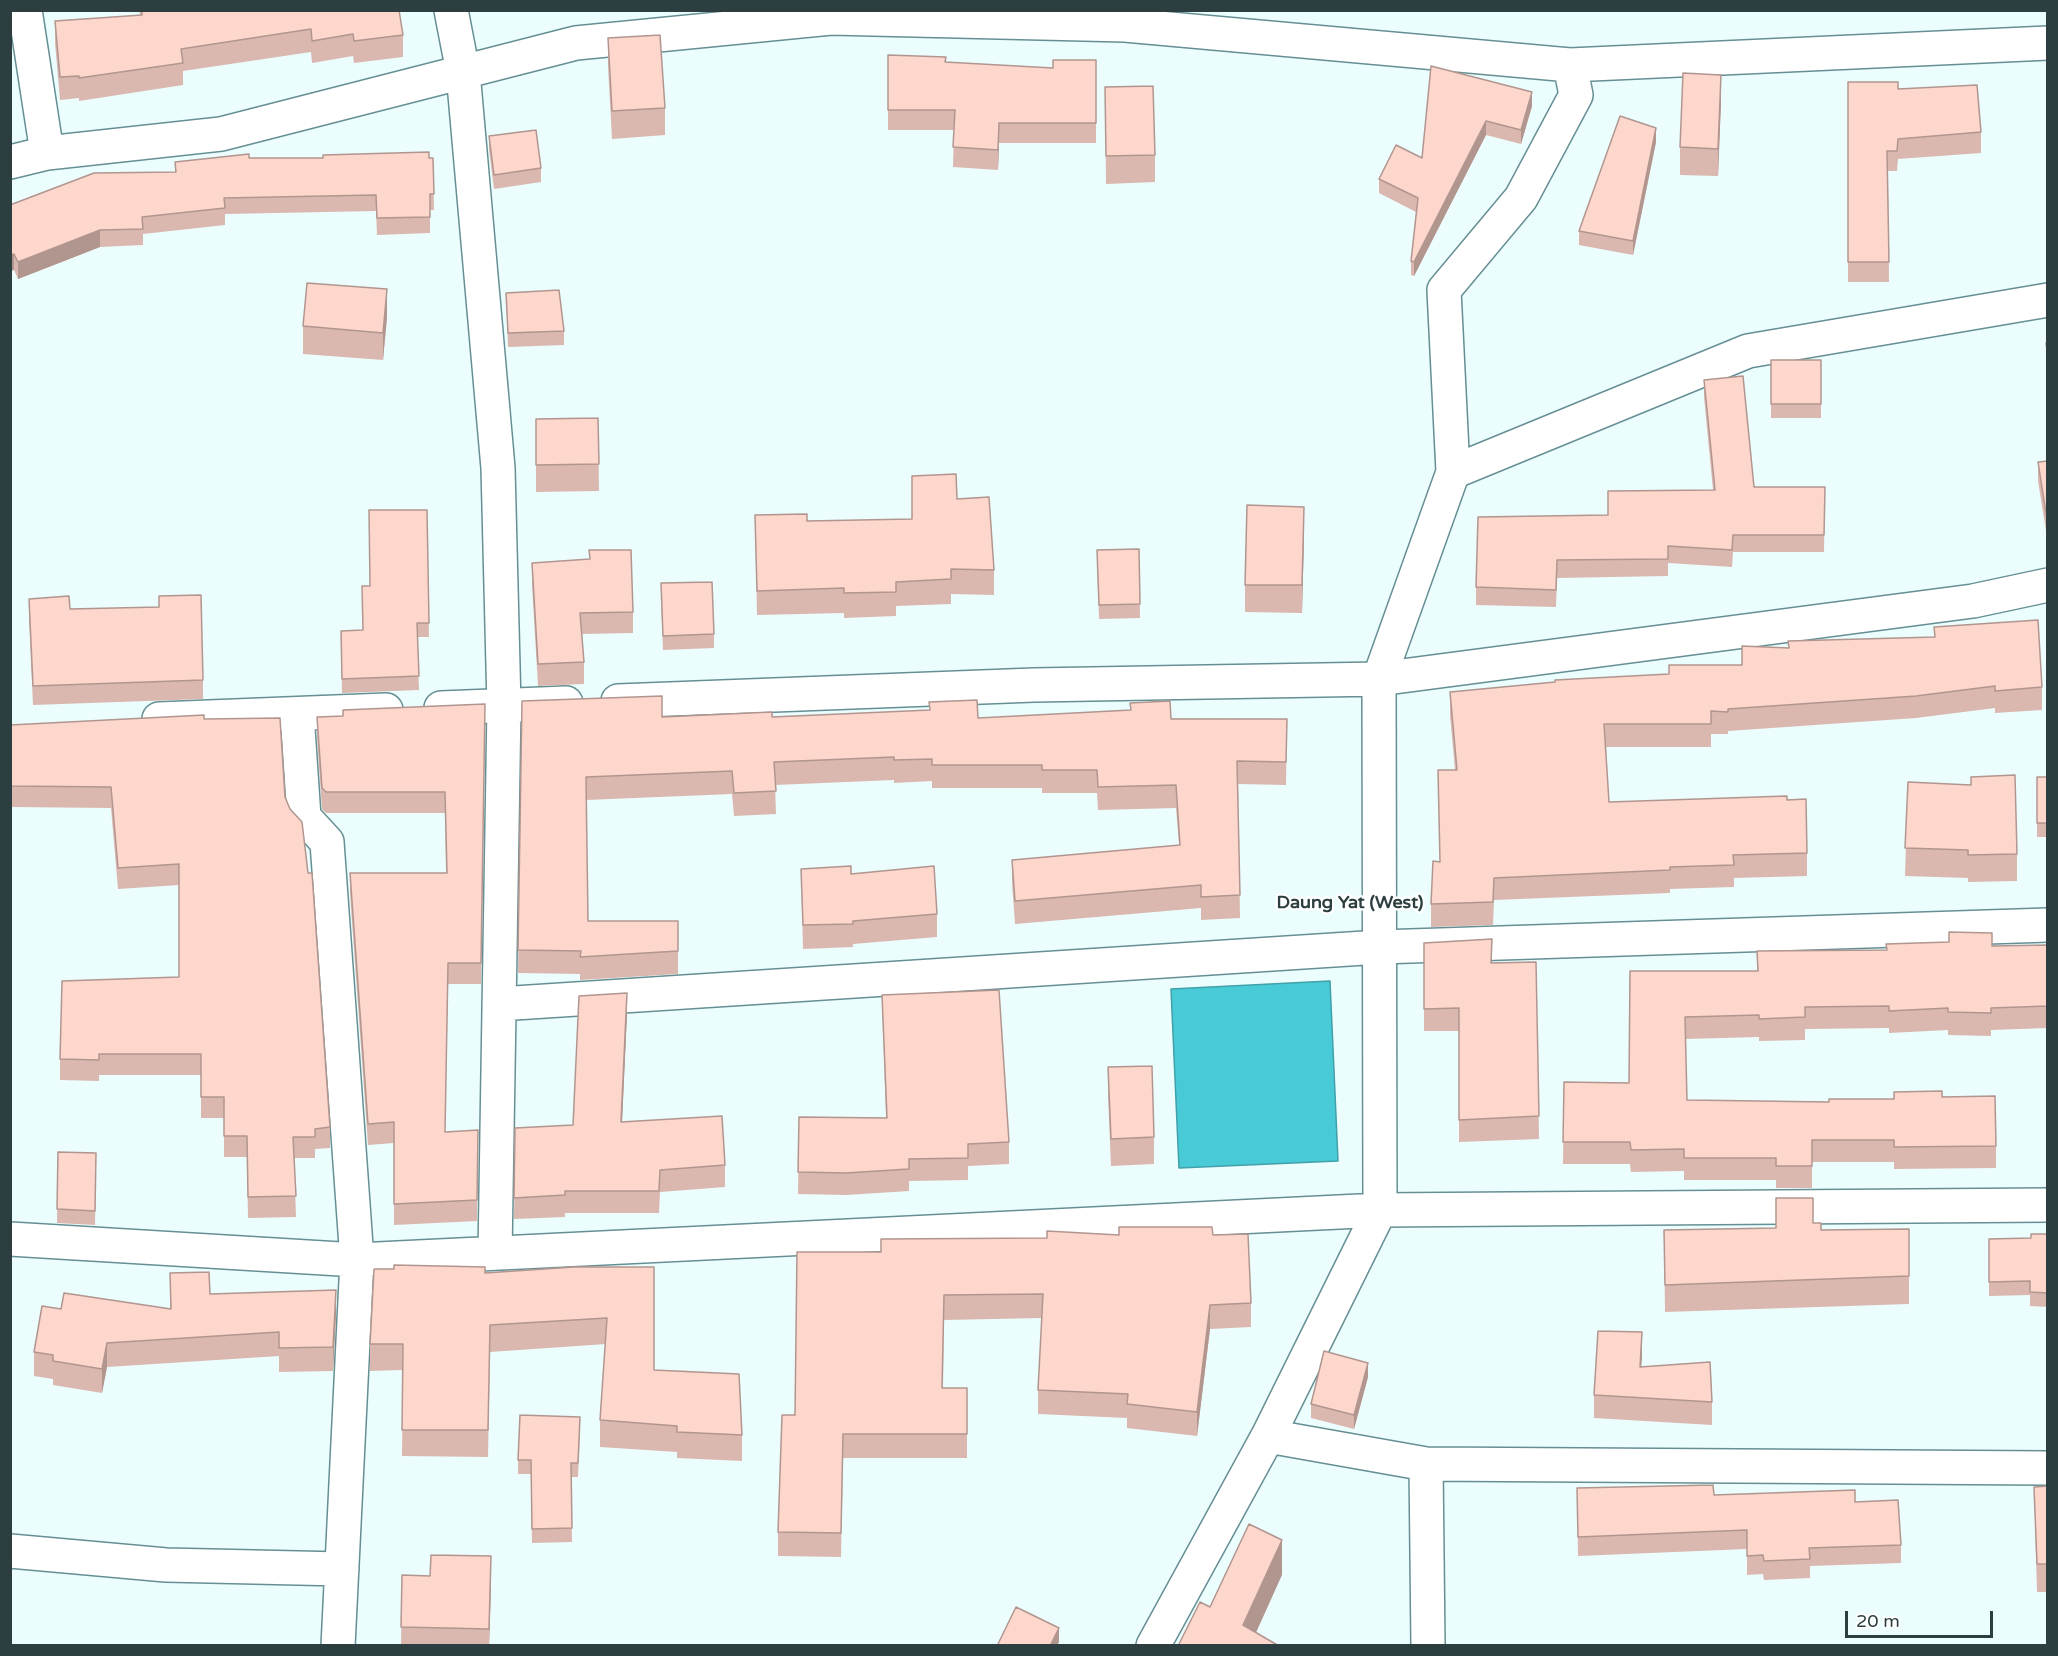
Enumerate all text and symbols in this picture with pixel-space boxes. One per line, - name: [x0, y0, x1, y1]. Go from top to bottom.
- district label: Daung Yat (West): [1277, 892, 1423, 914]
- scale bar: [1848, 1599, 1996, 1637]
- text: 20 m: [1856, 1610, 1900, 1632]

